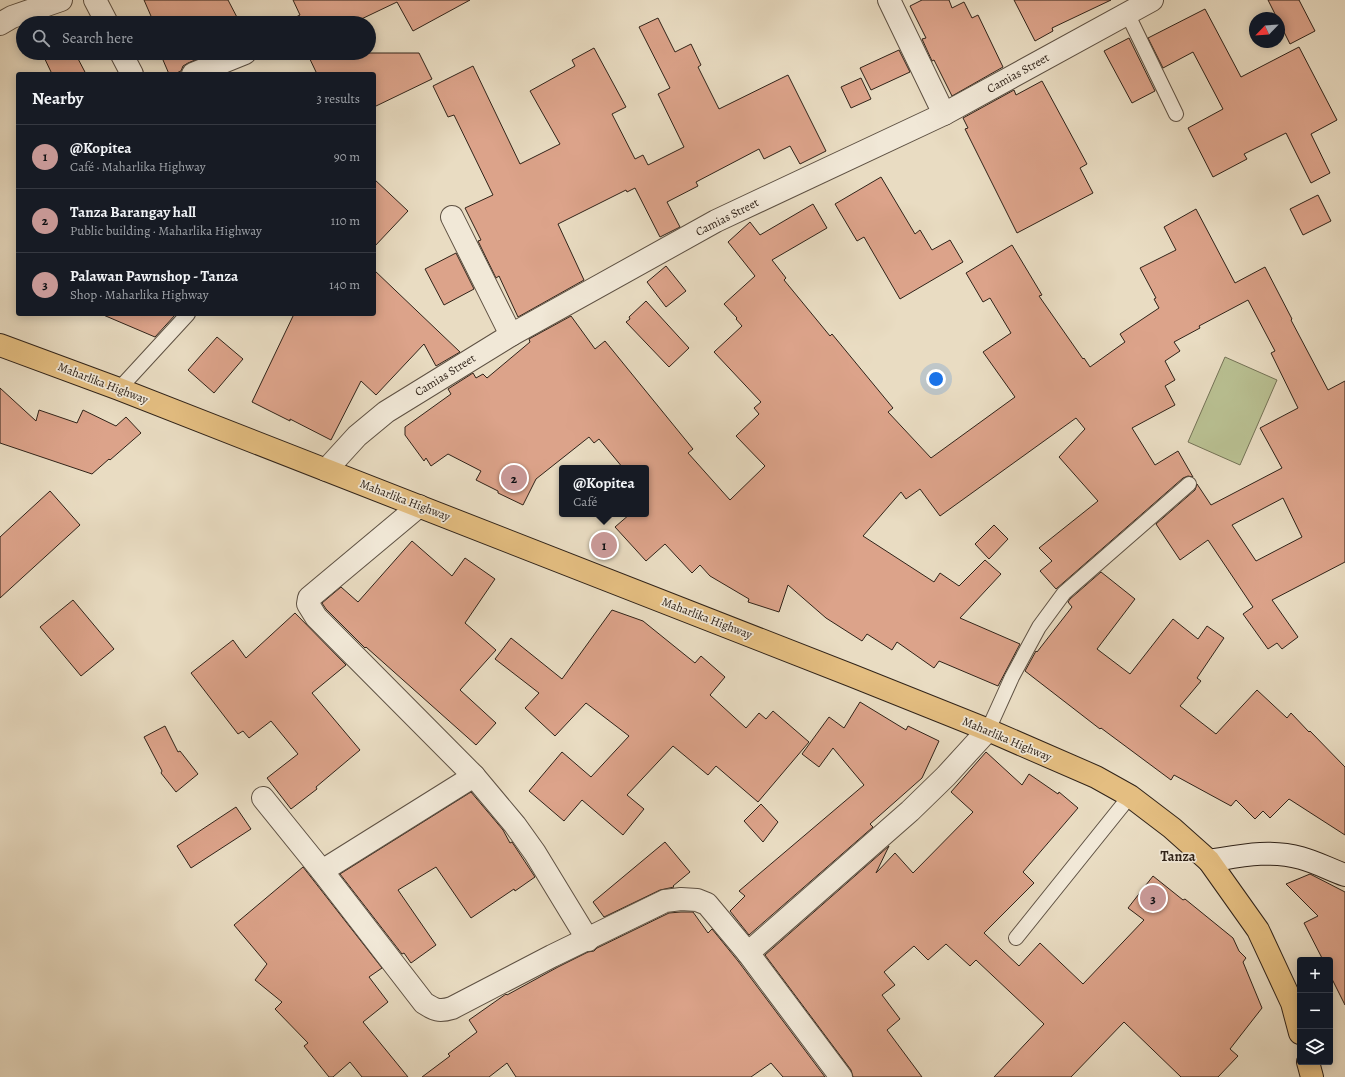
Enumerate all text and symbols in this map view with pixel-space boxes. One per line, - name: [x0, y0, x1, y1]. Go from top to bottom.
- north arrow: [1249, 12, 1285, 48]
- search box: [16, 16, 376, 60]
- icon: search: [30, 27, 52, 49]
- text: Search here: [62, 28, 133, 48]
- street label: Camias Street: [984, 49, 1052, 97]
- text: Nearby: [32, 87, 83, 110]
- text: 3 results: [316, 90, 360, 107]
- text: @Kopitea: [70, 138, 132, 158]
- text: 1: [43, 148, 47, 165]
- text: 90 m: [334, 148, 360, 165]
- text: Café · Maharlika Highway: [70, 158, 206, 175]
- street label: Camias Street: [693, 194, 761, 240]
- text: Tanza Barangay hall: [70, 202, 196, 222]
- text: 2: [42, 212, 48, 229]
- text: 110 m: [331, 212, 360, 229]
- text: Public building · Maharlika Highway: [70, 222, 262, 239]
- text: Palawan Pawnshop - Tanza: [70, 266, 238, 286]
- text: 3: [42, 276, 48, 293]
- text: 140 m: [329, 276, 360, 293]
- text: Shop · Maharlika Highway: [70, 286, 208, 303]
- street label: Camias Street: [412, 350, 478, 400]
- street label: Maharlika Highway: [55, 358, 151, 408]
- your location: [926, 369, 946, 389]
- pin: 2: [501, 463, 527, 493]
- popup: [559, 465, 649, 517]
- text: @Kopitea: [573, 473, 635, 493]
- street label: Maharlika Highway: [357, 475, 453, 525]
- text: Café: [573, 493, 597, 510]
- pin: 1: [591, 530, 617, 560]
- street label: Maharlika Highway: [659, 593, 755, 643]
- street label: Maharlika Highway: [960, 713, 1055, 765]
- district label: Tanza: [1160, 847, 1196, 866]
- pin: 3: [1140, 883, 1166, 913]
- map controls: [1297, 957, 1333, 1065]
- button: +: [1297, 957, 1333, 993]
- button: −: [1297, 993, 1333, 1029]
- button: layers: [1297, 1029, 1333, 1065]

